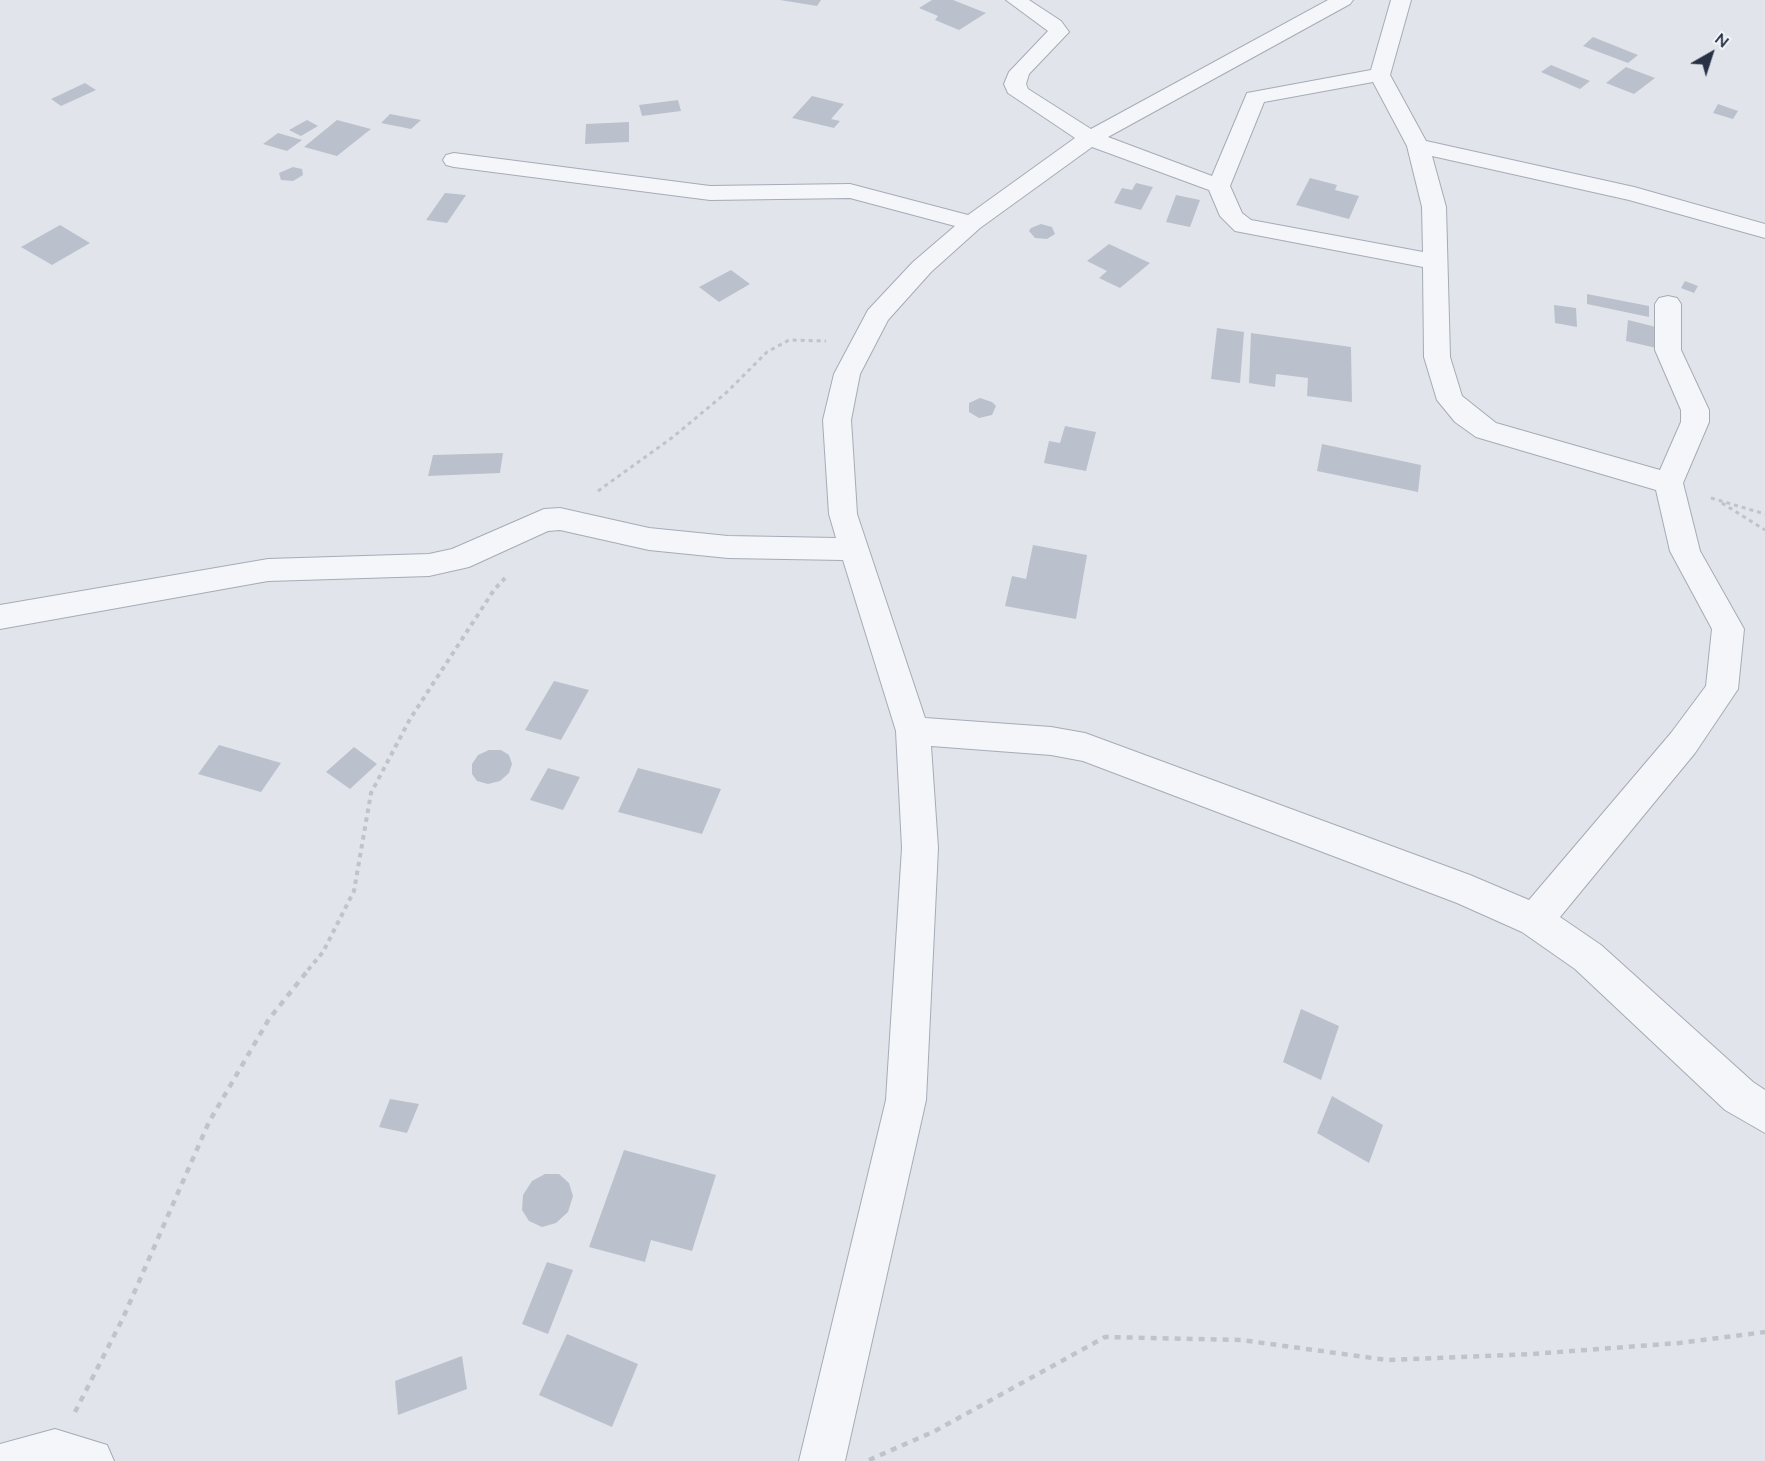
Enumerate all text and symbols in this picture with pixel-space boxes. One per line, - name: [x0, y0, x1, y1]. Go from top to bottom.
- north arrow: [1681, 24, 1741, 84]
- text: N: [1712, 28, 1733, 51]

